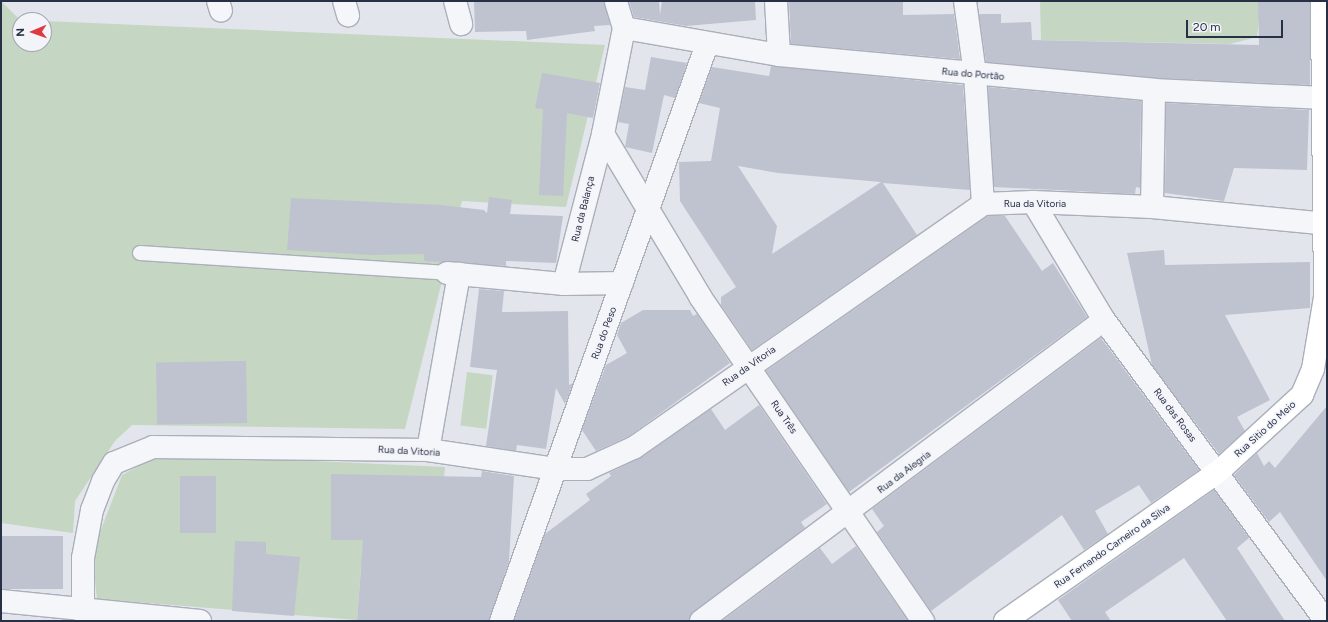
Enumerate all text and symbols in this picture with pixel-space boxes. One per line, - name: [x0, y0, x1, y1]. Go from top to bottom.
- north arrow: [12, 12, 52, 52]
- scale bar: [1188, 12, 1285, 38]
- text: 20 m: [1193, 20, 1221, 34]
- text: N: [14, 28, 27, 37]
- street label: Rua do Portão: [941, 65, 1005, 83]
- street label: Rua da Balança: [569, 175, 597, 243]
- street label: Rua da Vitoria: [1004, 198, 1066, 210]
- street label: Rua do Peso: [589, 305, 619, 361]
- street label: Rua da Vitoria: [720, 343, 778, 389]
- street label: Rua das Rosas: [1151, 386, 1199, 444]
- street label: Rua Três: [768, 398, 800, 436]
- street label: Rua Sitio do Meio: [1232, 398, 1298, 460]
- street label: Rua da Vitoria: [378, 443, 440, 459]
- street label: Rua da Alegria: [875, 448, 933, 496]
- street label: Rua Fernando Carneiro da Silva: [1052, 501, 1172, 591]

